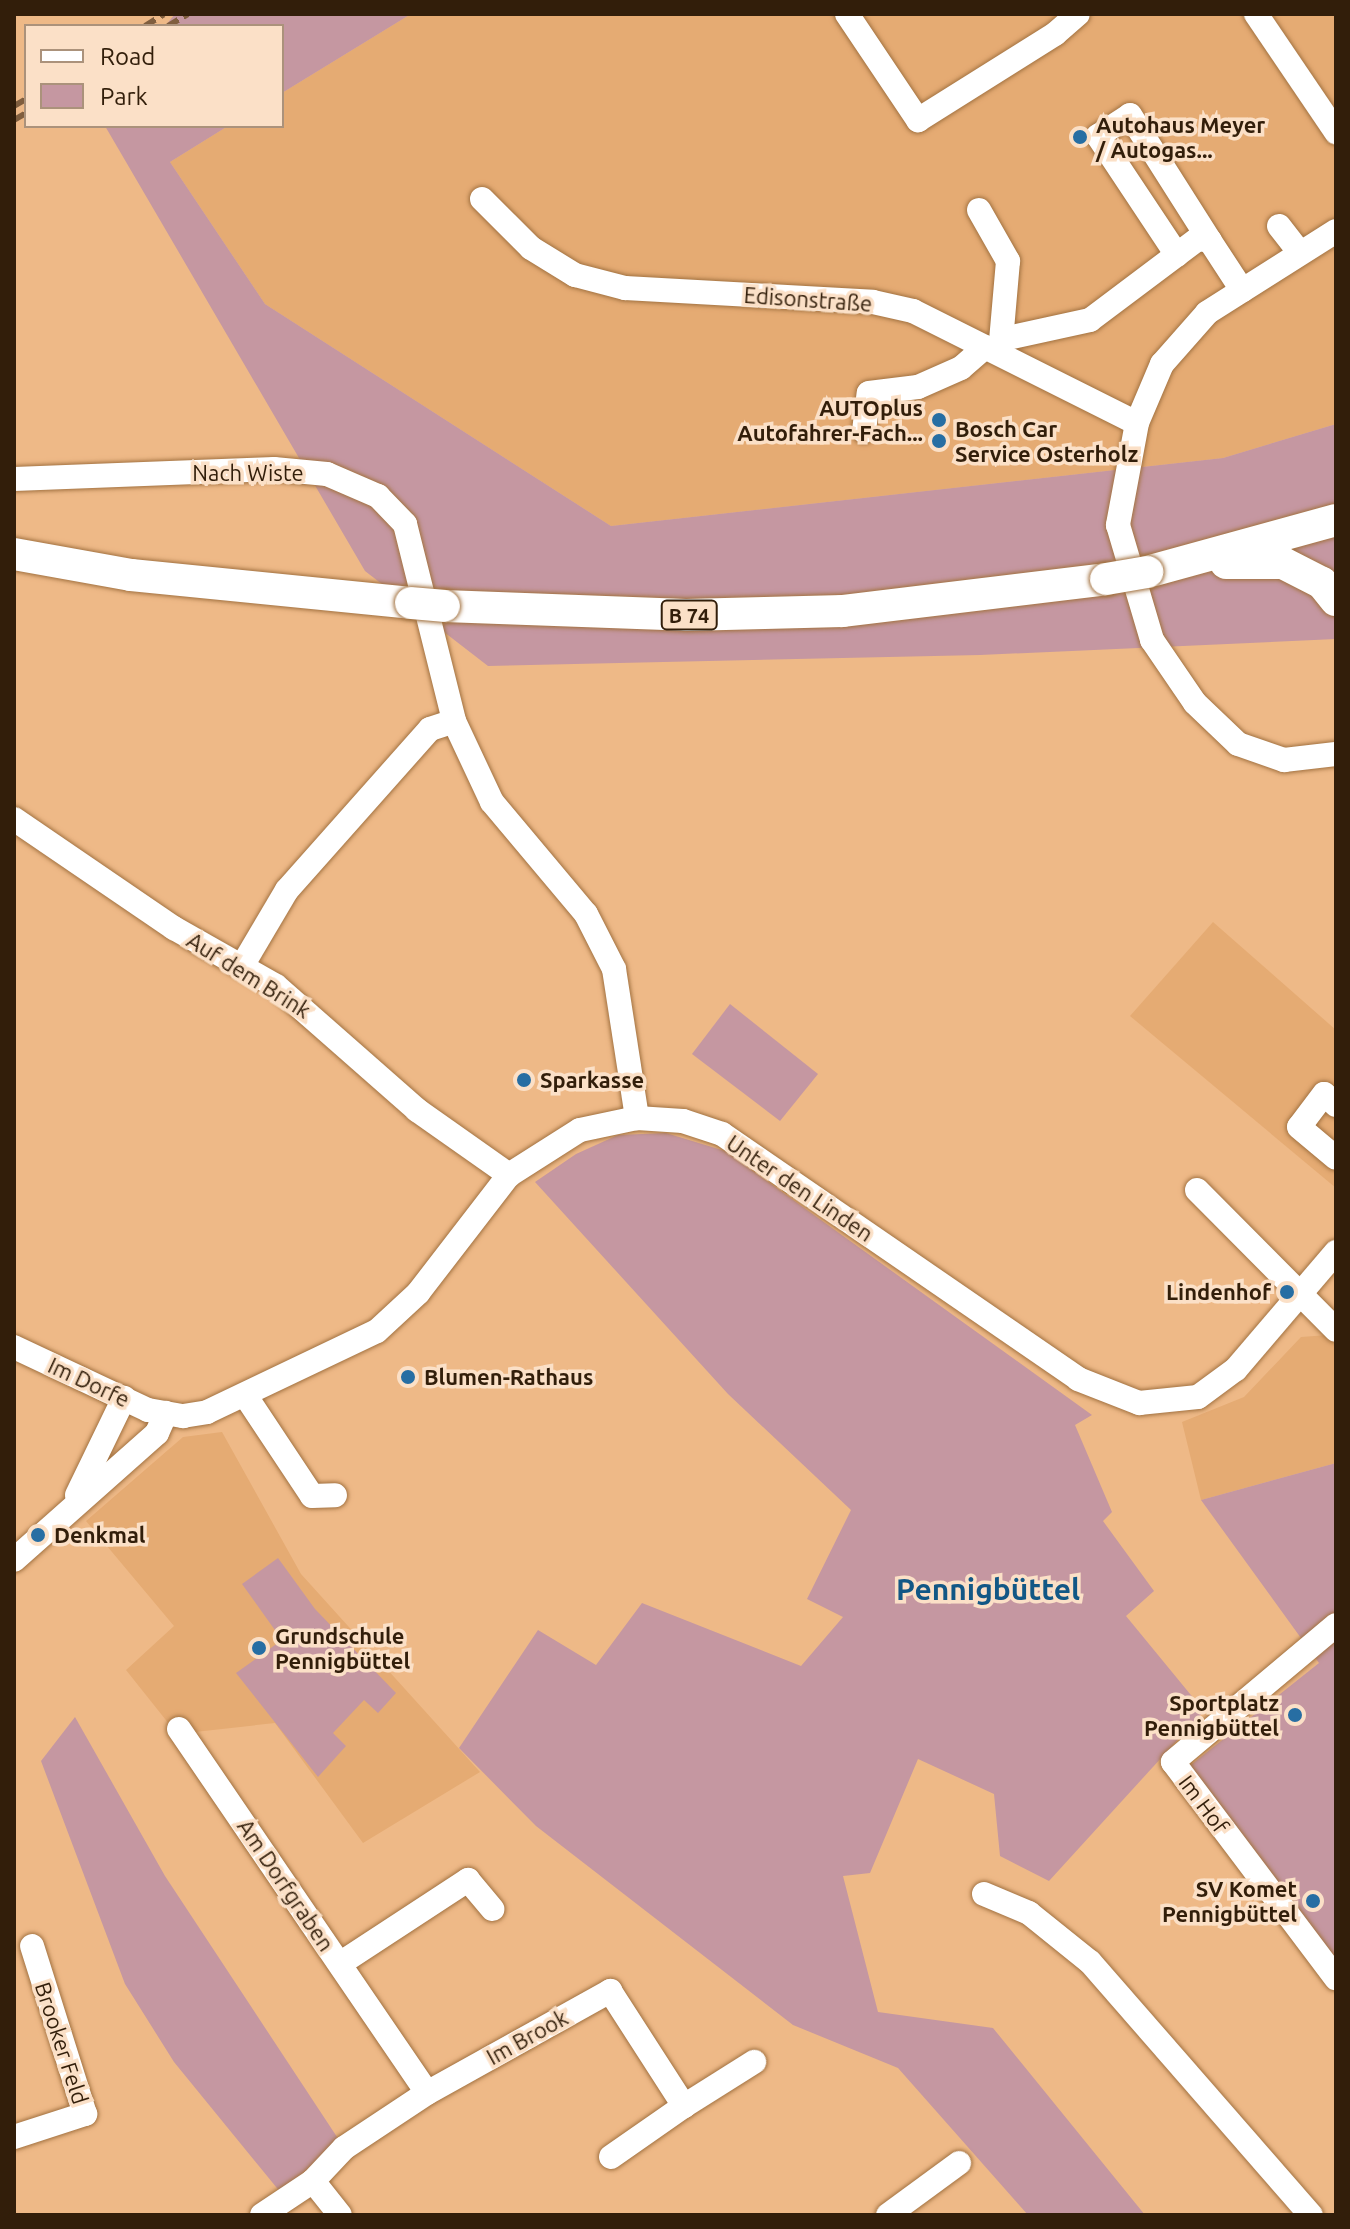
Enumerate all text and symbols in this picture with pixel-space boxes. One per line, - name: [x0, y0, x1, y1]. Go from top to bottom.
- legend: [24, 24, 284, 128]
- text: Road: [100, 43, 155, 70]
- text: Park: [100, 83, 148, 110]
- place label: Autohaus Meyer / Autogas...: [1096, 111, 1265, 162]
- marker: Autohaus Meyer / Autogas...: [1071, 128, 1089, 146]
- street label: Edisonstraße: [743, 281, 873, 317]
- place label: AUTOplus Autofahrer-Fach...: [737, 394, 923, 446]
- marker: AUTOplus Autofahrer-Fach...: [930, 411, 948, 429]
- place label: Bosch Car Service Osterholz: [955, 415, 1138, 466]
- marker: Bosch Car Service Osterholz: [930, 432, 948, 450]
- street label: Nach Wiste: [192, 460, 304, 486]
- road number: B 74: [659, 599, 719, 631]
- street label: Auf dem Brink: [182, 927, 316, 1023]
- place label: Sparkasse: [540, 1067, 644, 1093]
- marker: Sparkasse: [515, 1071, 533, 1089]
- street label: Unter den Linden: [722, 1129, 878, 1247]
- place label: Lindenhof: [1166, 1279, 1271, 1305]
- marker: Lindenhof: [1278, 1283, 1296, 1301]
- street label: Im Dorfe: [44, 1352, 134, 1412]
- place label: Blumen-Rathaus: [424, 1364, 593, 1390]
- marker: Blumen-Rathaus: [399, 1368, 417, 1386]
- place label: Denkmal: [54, 1522, 145, 1548]
- marker: Denkmal: [29, 1526, 47, 1544]
- district label: Pennigbüttel: [896, 1571, 1080, 1607]
- place label: Grundschule Pennigbüttel: [275, 1622, 410, 1674]
- marker: Grundschule Pennigbüttel: [250, 1639, 268, 1657]
- place label: Sportplatz Pennigbüttel: [1144, 1689, 1279, 1740]
- marker: Sportplatz Pennigbüttel: [1286, 1706, 1304, 1724]
- street label: Im Hof: [1174, 1770, 1234, 1838]
- street label: Am Dorfgraben: [232, 1814, 340, 1956]
- place label: SV Komet Pennigbüttel: [1162, 1875, 1297, 1926]
- marker: SV Komet Pennigbüttel: [1304, 1892, 1322, 1910]
- street label: Brooker Feld: [30, 1979, 94, 2107]
- street label: Im Brook: [482, 2004, 572, 2070]

